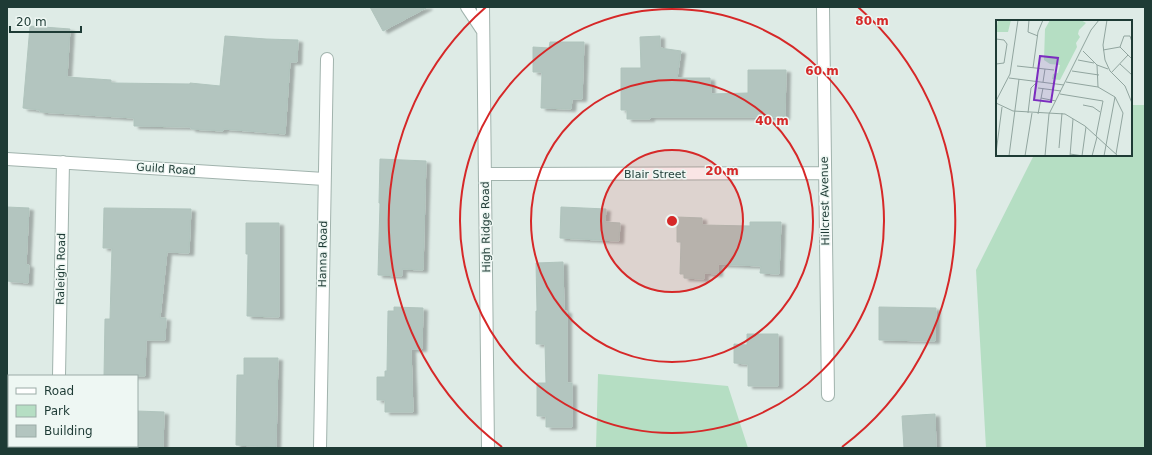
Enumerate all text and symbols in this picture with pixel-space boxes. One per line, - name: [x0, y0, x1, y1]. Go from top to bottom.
- scale bar: [10, 8, 81, 34]
- text: 80 m: [855, 14, 889, 28]
- text: 20 m: [16, 15, 47, 29]
- inset map: [996, 20, 1132, 156]
- text: 60 m: [805, 64, 839, 78]
- text: 40 m: [755, 114, 789, 128]
- street label: Hillcrest Avenue: [818, 156, 832, 246]
- street label: Guild Road: [136, 160, 196, 178]
- text: 20 m: [705, 164, 739, 178]
- street label: Blair Street: [624, 168, 687, 181]
- street label: High Ridge Road: [479, 181, 493, 273]
- centre of rings: [665, 214, 679, 228]
- street label: Hanna Road: [316, 220, 330, 288]
- street label: Raleigh Road: [54, 233, 68, 305]
- legend: [8, 375, 138, 447]
- text: Road: [44, 384, 74, 398]
- text: Park: [44, 404, 70, 418]
- text: Building: [44, 424, 93, 438]

